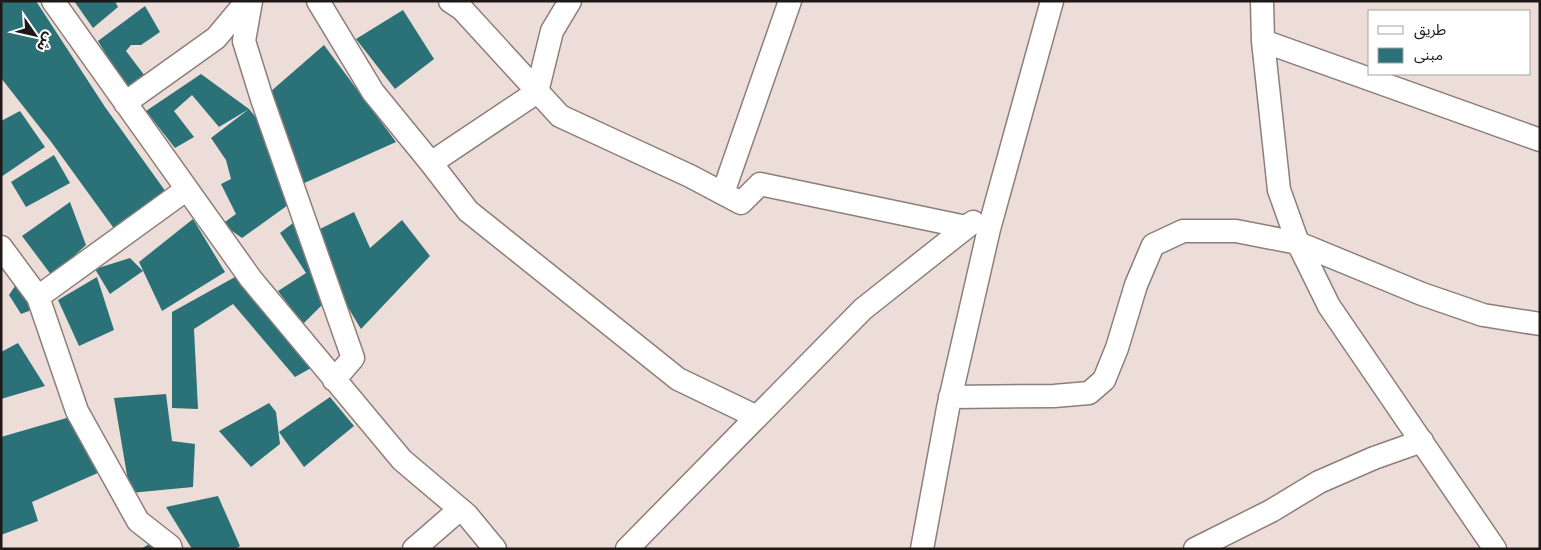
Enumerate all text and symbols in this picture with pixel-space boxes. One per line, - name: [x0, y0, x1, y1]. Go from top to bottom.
- north arrow: [10, 10, 60, 60]
- legend: [1368, 10, 1531, 75]
- text: طريق: [1414, 20, 1446, 40]
- text: ش: [34, 30, 59, 55]
- text: مبنى: [1414, 45, 1443, 64]

